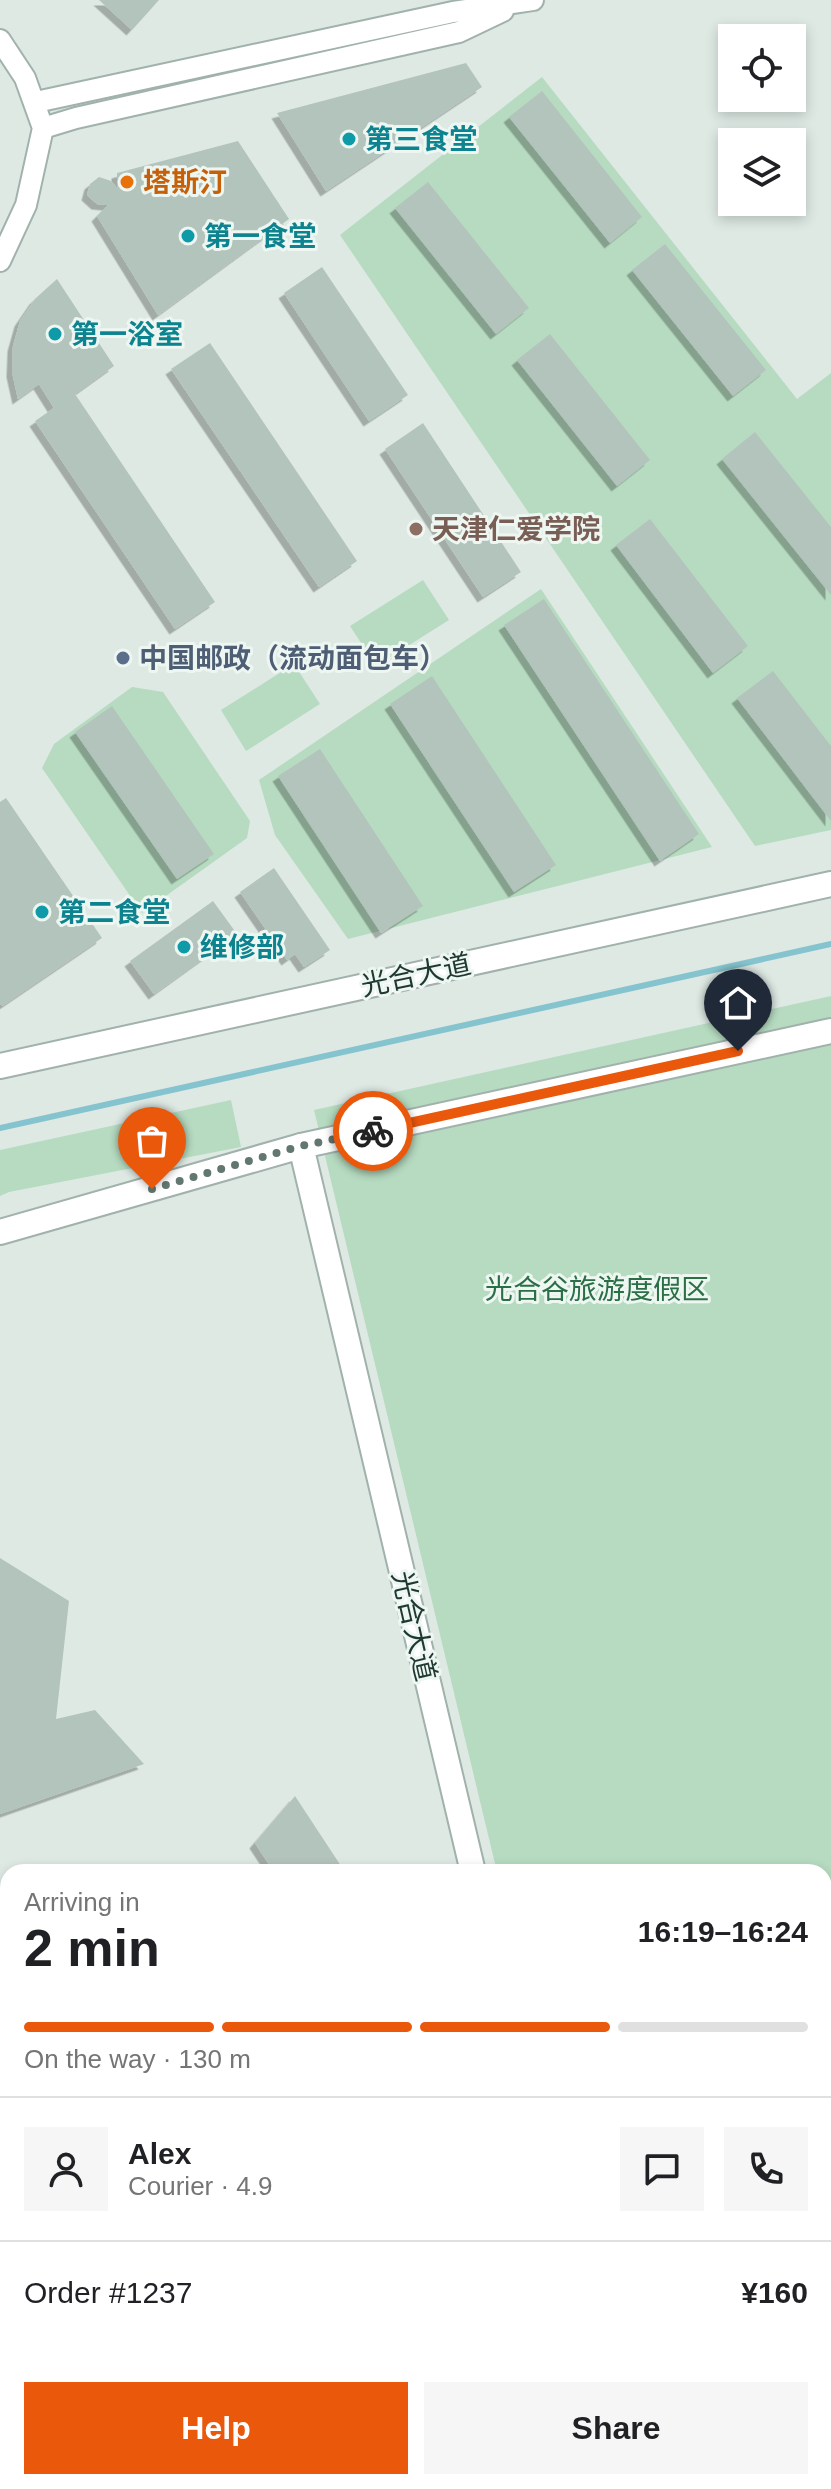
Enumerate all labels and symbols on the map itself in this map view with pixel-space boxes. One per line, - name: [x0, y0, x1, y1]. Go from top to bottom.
- place label: 第三食堂: [365, 124, 477, 155]
- marker: 第三食堂: [340, 130, 358, 148]
- place label: 塔斯汀: [143, 167, 227, 198]
- marker: 塔斯汀: [118, 173, 136, 191]
- place label: 第一食堂: [204, 221, 316, 252]
- marker: 第一食堂: [179, 227, 197, 245]
- place label: 第一浴室: [71, 319, 183, 350]
- marker: 第一浴室: [46, 325, 64, 343]
- place label: 天津仁爱学院: [432, 514, 600, 545]
- marker: 天津仁爱学院: [407, 520, 425, 538]
- place label: 中国邮政（流动面包车）: [139, 643, 447, 674]
- marker: 中国邮政（流动面包车）: [114, 649, 132, 667]
- place label: 第二食堂: [58, 897, 170, 928]
- marker: 第二食堂: [33, 903, 51, 921]
- place label: 维修部: [200, 932, 284, 963]
- marker: 维修部: [175, 938, 193, 956]
- street label: 光合大道: [358, 948, 474, 1002]
- pin: [704, 969, 772, 1051]
- courier: [333, 1091, 413, 1171]
- pin: [118, 1107, 186, 1189]
- park label: 光合谷旅游度假区: [485, 1274, 709, 1305]
- street label: 光合大道: [386, 1568, 442, 1684]

